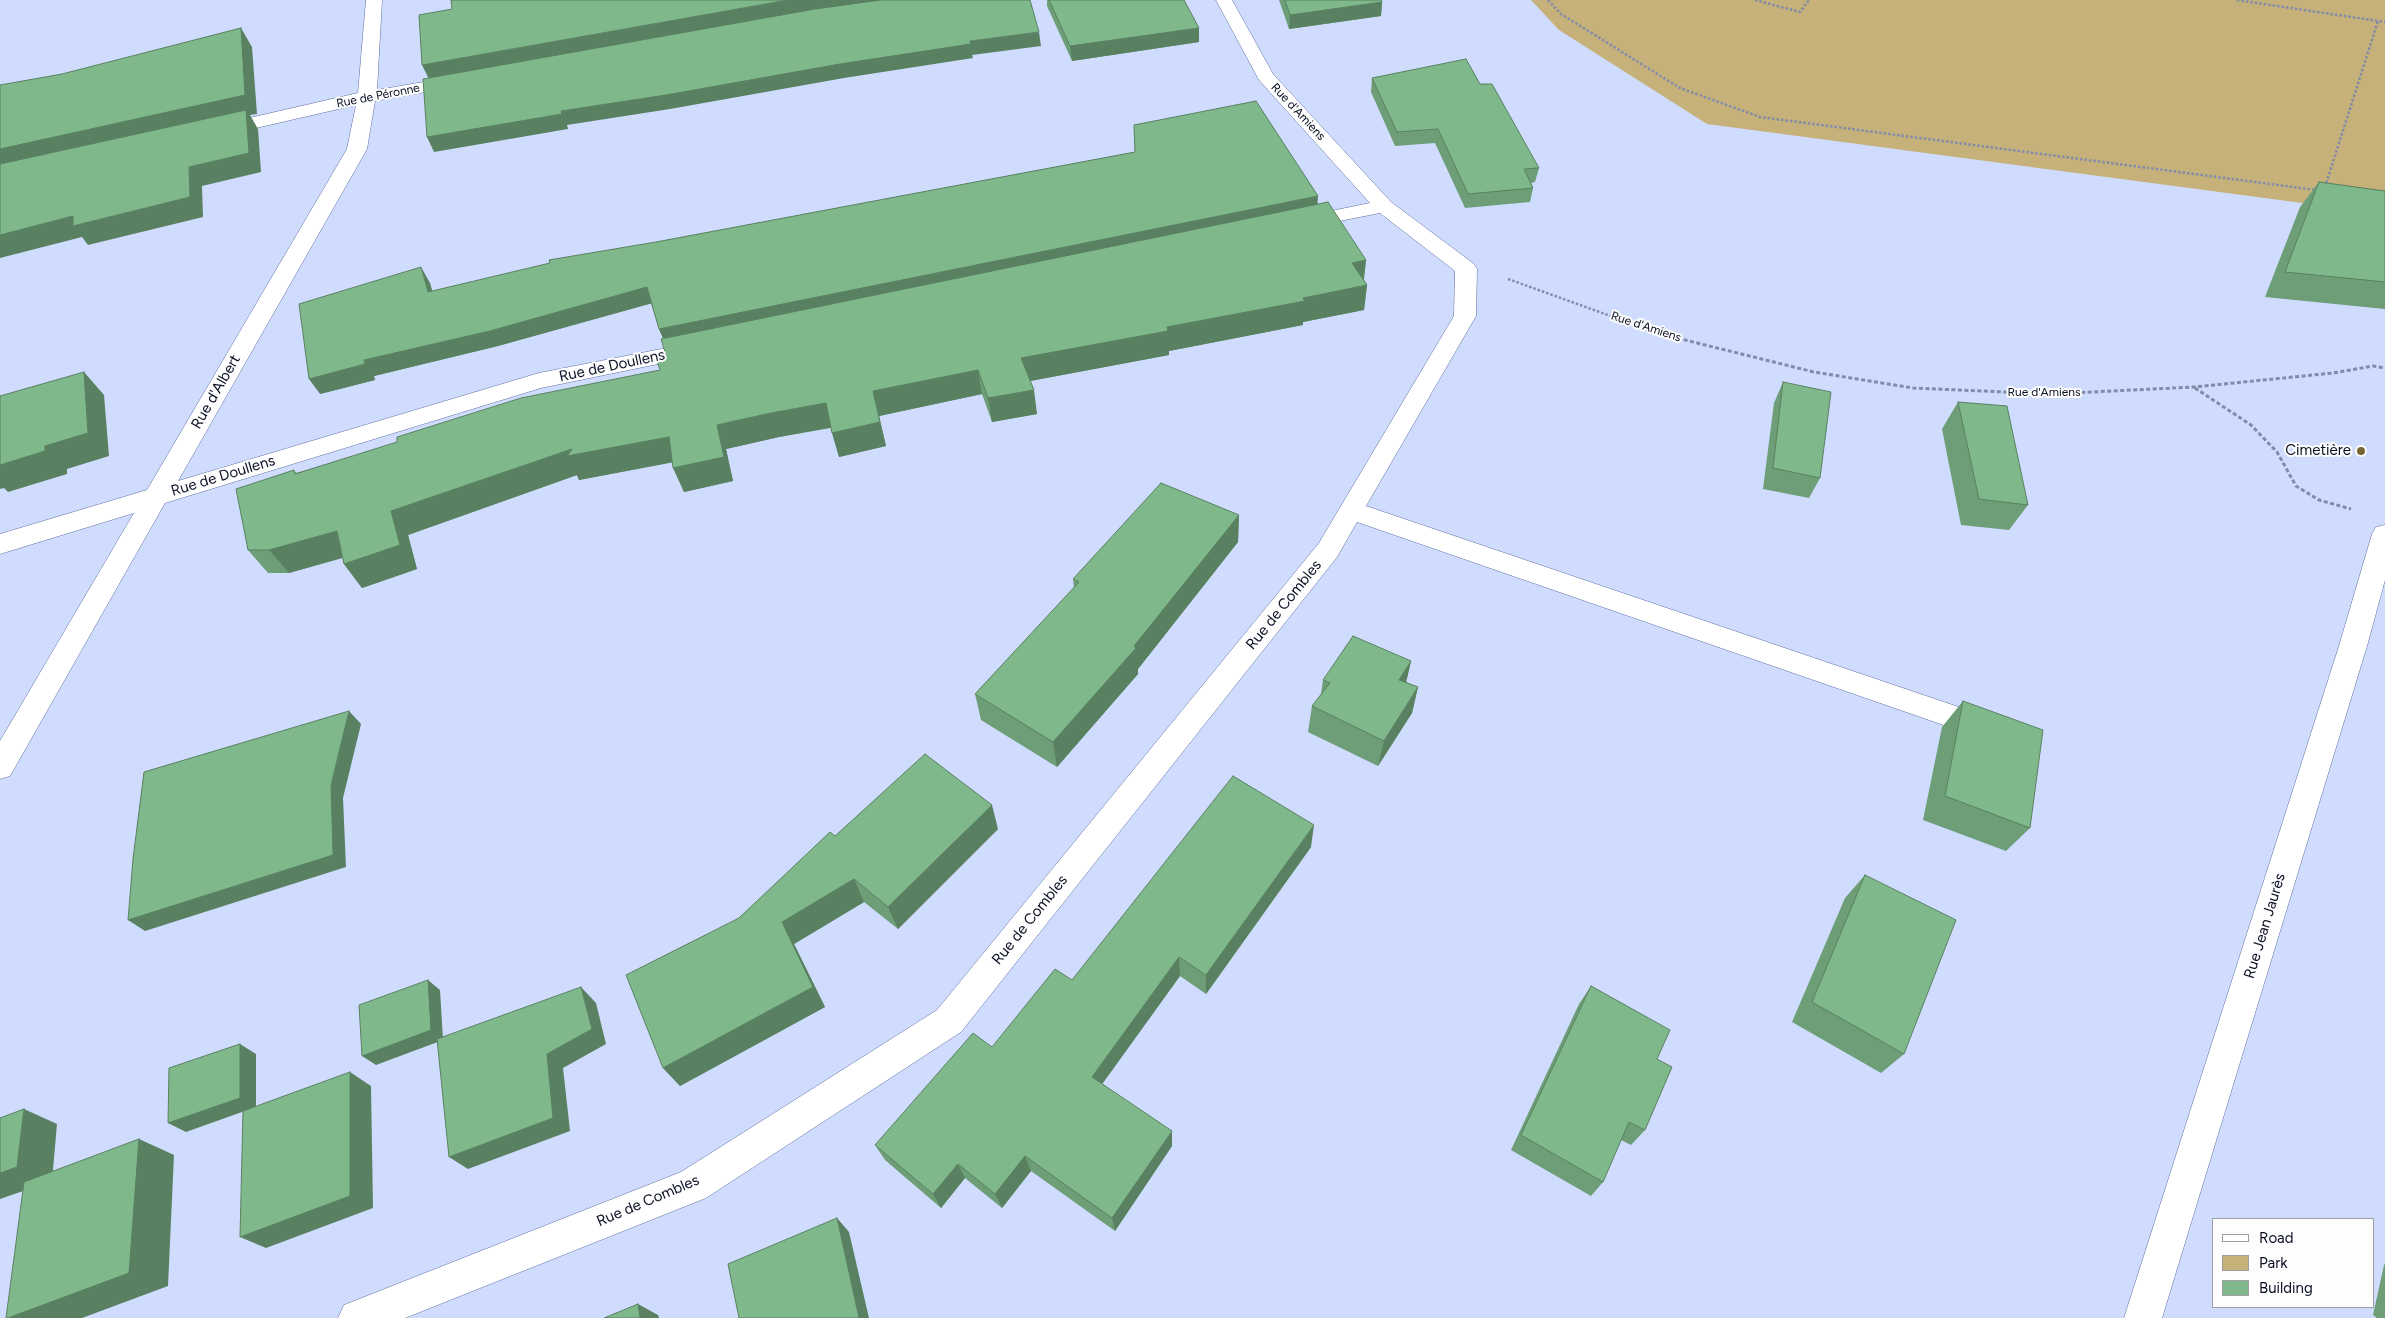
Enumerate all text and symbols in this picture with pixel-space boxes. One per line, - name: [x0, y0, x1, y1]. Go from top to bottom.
- street label: Rue d'Amiens: [1268, 80, 1328, 144]
- street label: Rue de Péronne: [335, 81, 421, 111]
- street label: Rue d'Amiens: [1609, 309, 1683, 345]
- street label: Rue de Doullens: [557, 346, 667, 386]
- street label: Rue d'Albert: [188, 352, 244, 432]
- street label: Rue d'Amiens: [2007, 385, 2081, 399]
- place label: Cimetière: [2285, 442, 2351, 460]
- marker: Cimetière: [2355, 445, 2367, 457]
- street label: Rue de Doullens: [169, 452, 277, 500]
- street label: Rue de Combles: [1242, 557, 1326, 653]
- street label: Rue Jean Jaurès: [2240, 871, 2290, 981]
- street label: Rue de Combles: [988, 872, 1072, 968]
- street label: Rue de Combles: [594, 1171, 702, 1231]
- legend: [2212, 1218, 2375, 1308]
- text: Road: [2259, 1229, 2294, 1247]
- text: Park: [2259, 1254, 2288, 1272]
- text: Building: [2259, 1279, 2313, 1297]

